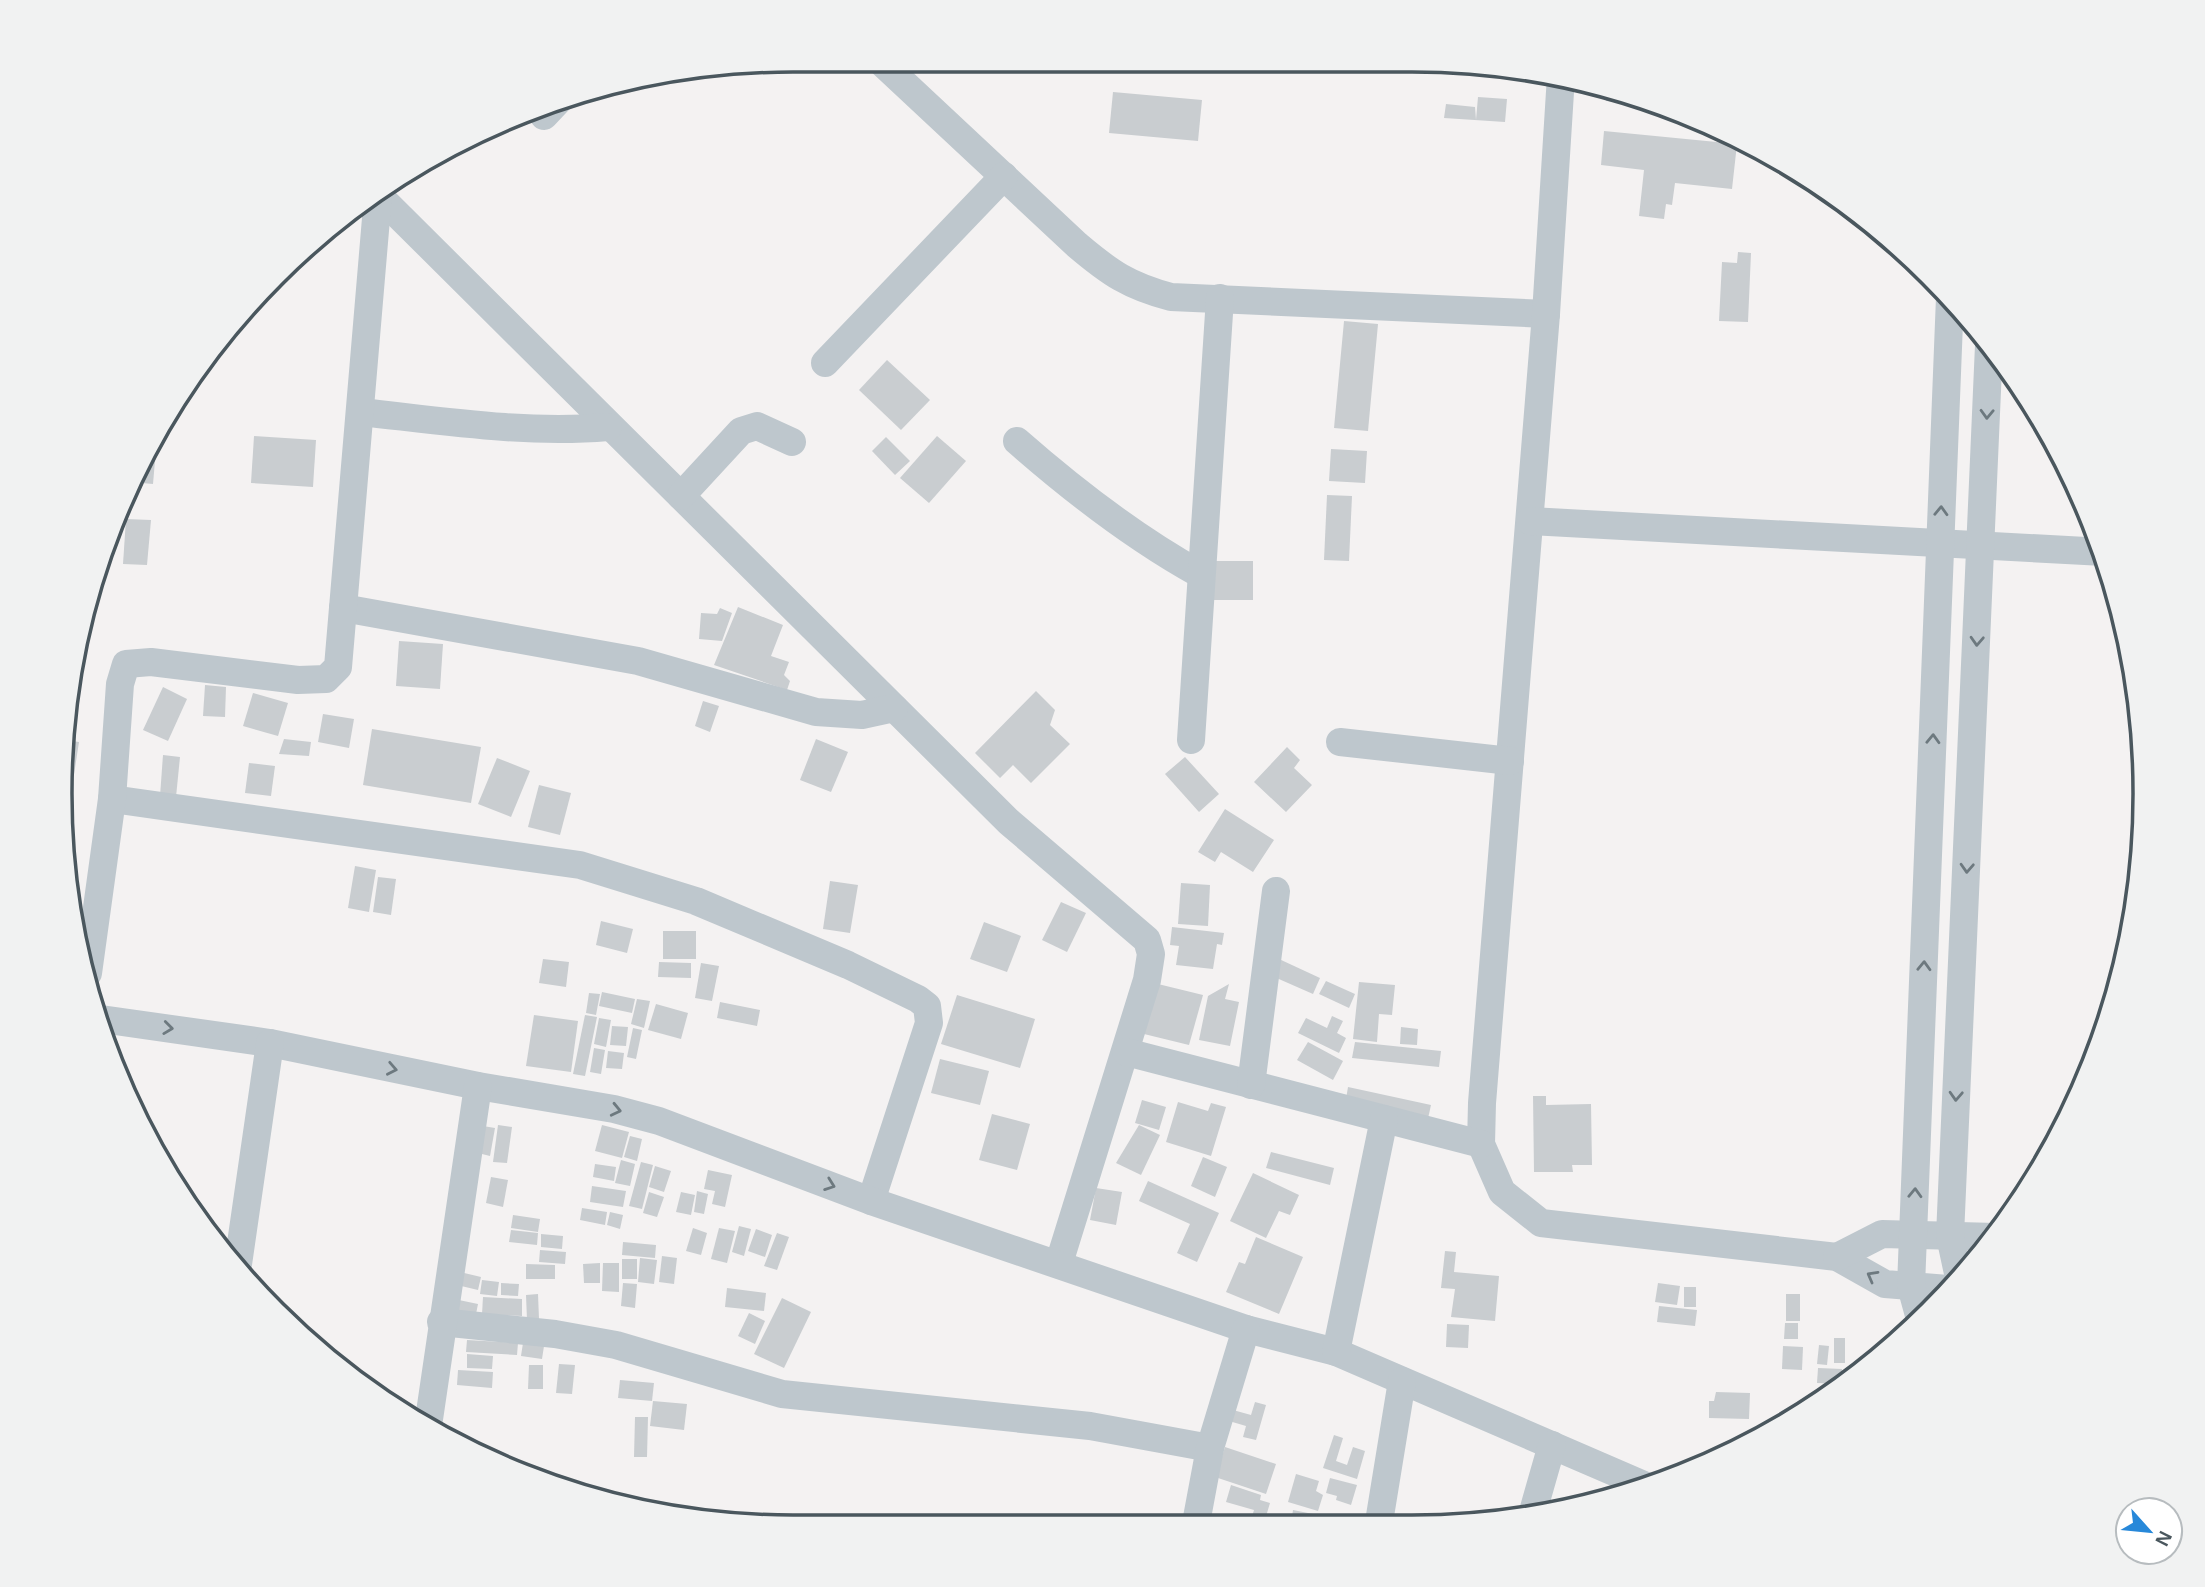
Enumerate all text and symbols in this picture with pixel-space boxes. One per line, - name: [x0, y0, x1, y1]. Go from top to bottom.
- one-way arrow: [1979, 408, 1994, 419]
- one-way arrow: [1934, 506, 1949, 517]
- one-way arrow: [1970, 636, 1985, 647]
- one-way arrow: [1925, 733, 1940, 744]
- one-way arrow: [1959, 863, 1974, 874]
- one-way arrow: [1916, 960, 1931, 971]
- one-way arrow: [162, 1021, 174, 1036]
- one-way arrow: [386, 1060, 398, 1075]
- one-way arrow: [1949, 1090, 1964, 1101]
- one-way arrow: [610, 1101, 622, 1116]
- one-way arrow: [823, 1177, 835, 1191]
- one-way arrow: [1908, 1188, 1923, 1199]
- one-way arrow: [1867, 1271, 1880, 1285]
- north arrow: [2114, 1496, 2184, 1566]
- text: N: [2151, 1528, 2176, 1549]

